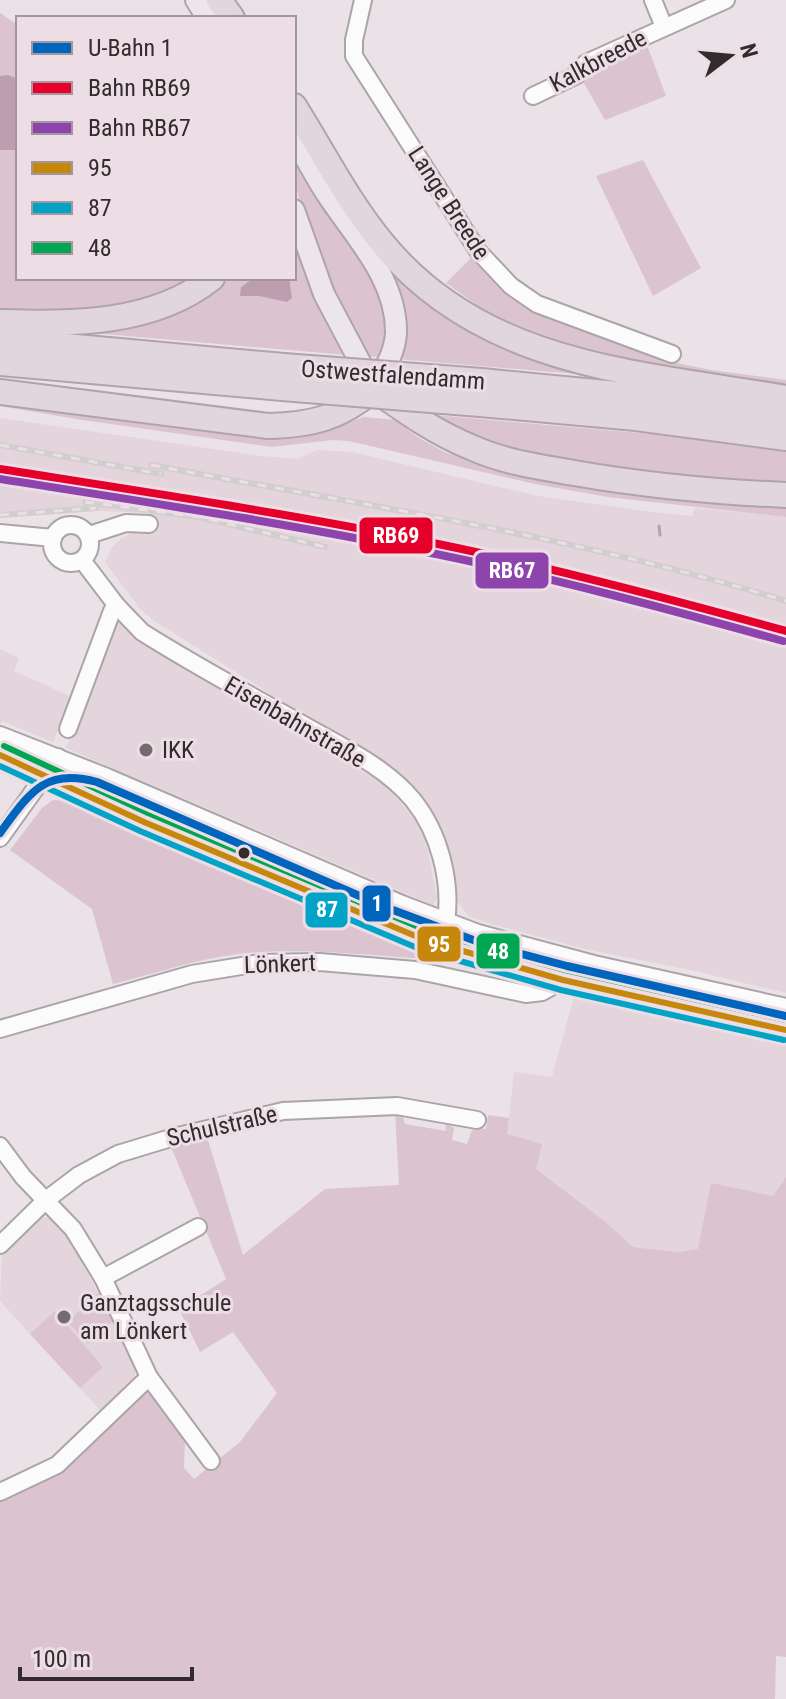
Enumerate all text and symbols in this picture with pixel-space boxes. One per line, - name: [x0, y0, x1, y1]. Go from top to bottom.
- legend: [16, 16, 296, 280]
- north arrow: [690, 16, 770, 96]
- street label: Kalkbreede: [545, 24, 651, 98]
- text: U-Bahn 1: [88, 34, 173, 62]
- text: N: [735, 41, 763, 61]
- text: Bahn RB69: [88, 74, 191, 102]
- text: Bahn RB67: [88, 114, 191, 142]
- street label: Lange Breede: [402, 141, 496, 265]
- text: 95: [88, 154, 112, 182]
- text: 87: [88, 194, 112, 222]
- text: 48: [88, 234, 112, 262]
- street label: Ostwestfalendamm: [300, 355, 486, 395]
- line badge: RB69: [358, 516, 434, 555]
- text: RB69: [373, 523, 419, 548]
- line badge: RB67: [474, 551, 550, 590]
- text: RB67: [489, 558, 535, 583]
- street label: Eisenbahnstraße: [220, 670, 370, 774]
- place label: IKK: [162, 736, 194, 764]
- marker: IKK: [137, 741, 155, 759]
- unlabelled marker: [236, 845, 252, 861]
- line badge: 1: [361, 884, 392, 923]
- line badge: 87: [304, 891, 349, 929]
- text: 1: [371, 891, 383, 916]
- text: 87: [316, 897, 338, 922]
- line badge: 95: [416, 925, 462, 963]
- text: 95: [428, 932, 450, 957]
- line badge: 48: [475, 932, 521, 970]
- text: 48: [487, 939, 509, 964]
- street label: Lönkert: [244, 949, 316, 979]
- street label: Schulstraße: [164, 1100, 280, 1152]
- place label: Ganztagsschule am Lönkert: [80, 1289, 231, 1345]
- marker: Ganztagsschule am Lönkert: [55, 1308, 73, 1326]
- scale bar: [20, 1631, 192, 1681]
- text: 100 m: [32, 1645, 91, 1673]

